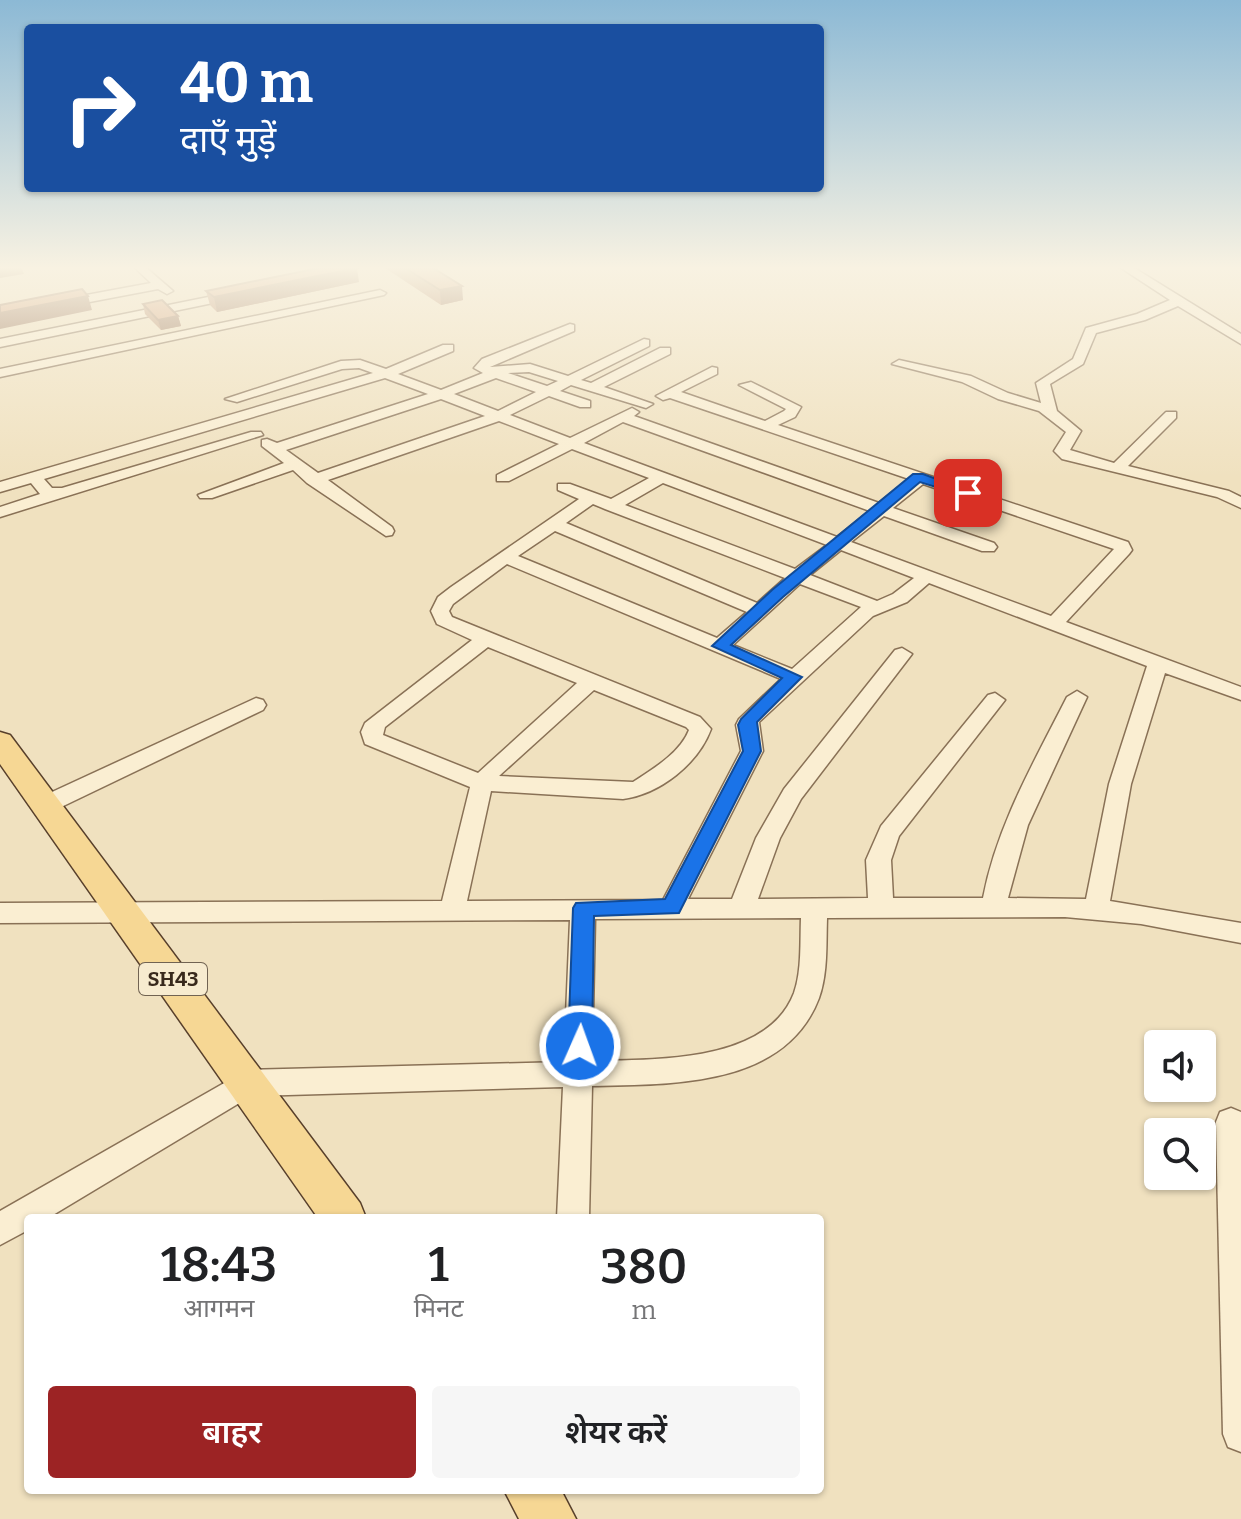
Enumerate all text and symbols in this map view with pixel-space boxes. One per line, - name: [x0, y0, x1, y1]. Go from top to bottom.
- text: 40 m: [180, 50, 313, 117]
- icon: right: [48, 56, 152, 160]
- text: दाएँ मुड़ें: [180, 118, 276, 162]
- pin: [934, 459, 1002, 527]
- icon: arrive: [946, 471, 990, 515]
- road number: SH43: [139, 963, 207, 995]
- position arrow: [538, 1004, 622, 1088]
- map controls: [1144, 1030, 1216, 1190]
- button: sound: [1144, 1030, 1216, 1102]
- button: search: [1144, 1118, 1216, 1190]
- text: 18:43: [161, 1236, 277, 1294]
- text: 1: [429, 1236, 449, 1294]
- text: 380: [600, 1238, 687, 1296]
- text: आगमन: [183, 1293, 255, 1324]
- text: मिनट: [414, 1293, 464, 1324]
- text: m: [631, 1295, 656, 1326]
- button: बाहर: [48, 1386, 416, 1478]
- button: शेयर करें: [432, 1386, 800, 1478]

